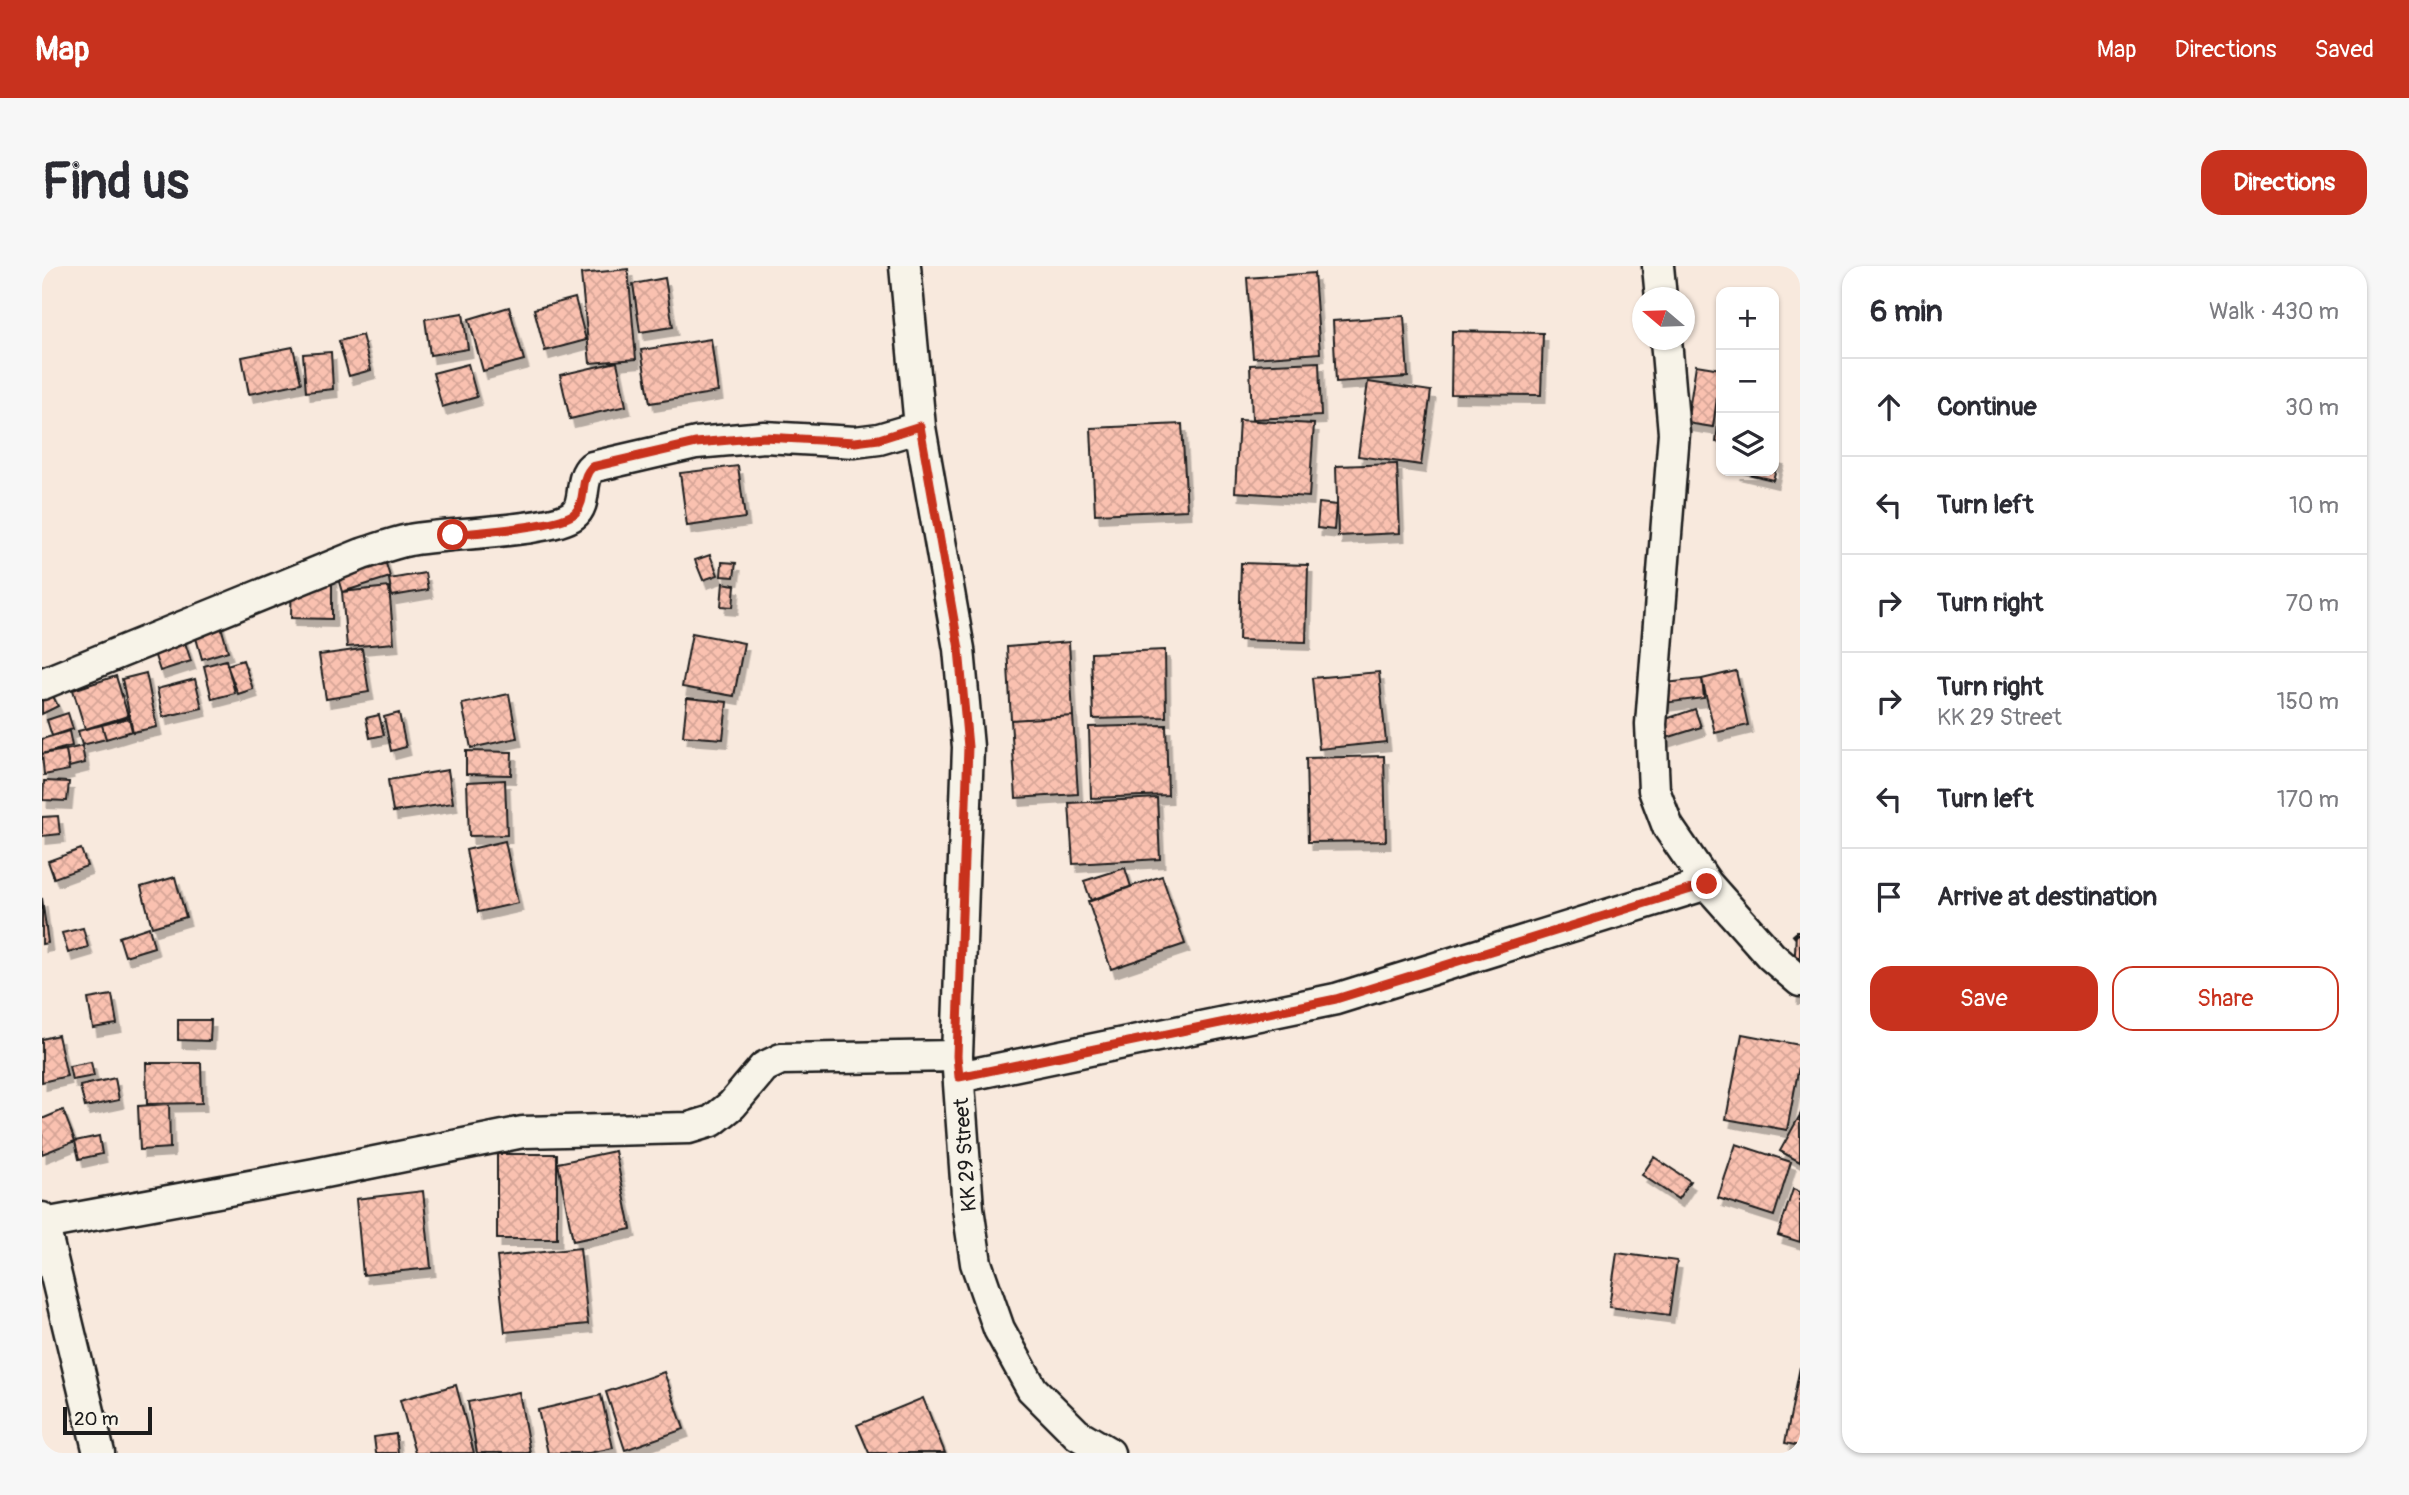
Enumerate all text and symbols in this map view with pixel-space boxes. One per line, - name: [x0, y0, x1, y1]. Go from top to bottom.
- text: Map: [35, 29, 90, 70]
- text: Map: [2097, 35, 2137, 64]
- text: Directions: [2175, 35, 2276, 64]
- text: Saved: [2314, 35, 2374, 64]
- button: Directions: [2201, 150, 2367, 215]
- text: Find us: [42, 152, 189, 213]
- north arrow: [1632, 287, 1695, 350]
- map controls: [1716, 287, 1779, 476]
- button: +: [1716, 287, 1779, 350]
- text: 6 min: [1870, 293, 1943, 330]
- text: Walk · 430 m: [2209, 297, 2339, 326]
- button: −: [1716, 350, 1779, 413]
- icon: ahead: [1870, 388, 1908, 426]
- text: Continue: [1937, 391, 2037, 423]
- text: 30 m: [2285, 393, 2339, 422]
- button: layers: [1716, 413, 1779, 476]
- icon: left: [1870, 486, 1908, 524]
- text: Turn left: [1937, 489, 2033, 521]
- text: 10 m: [2289, 491, 2339, 520]
- route start: [437, 519, 468, 550]
- icon: right: [1870, 584, 1908, 622]
- text: Turn right: [1937, 587, 2043, 619]
- text: 70 m: [2286, 589, 2339, 618]
- text: Turn right: [1937, 671, 2043, 703]
- icon: right: [1870, 682, 1908, 720]
- text: 150 m: [2276, 687, 2339, 716]
- text: KK 29 Street: [1937, 703, 2062, 732]
- icon: left: [1870, 780, 1908, 818]
- text: Turn left: [1937, 783, 2033, 815]
- text: 170 m: [2277, 785, 2339, 814]
- route end: [1691, 868, 1722, 899]
- icon: arrive: [1870, 878, 1908, 916]
- text: Arrive at destination: [1937, 881, 2157, 913]
- button: Save: [1870, 966, 2098, 1031]
- button: Share: [2112, 966, 2339, 1031]
- street label: KK 29 Street: [948, 1097, 983, 1213]
- scale bar: [63, 1404, 152, 1436]
- text: 20 m: [74, 1407, 119, 1431]

